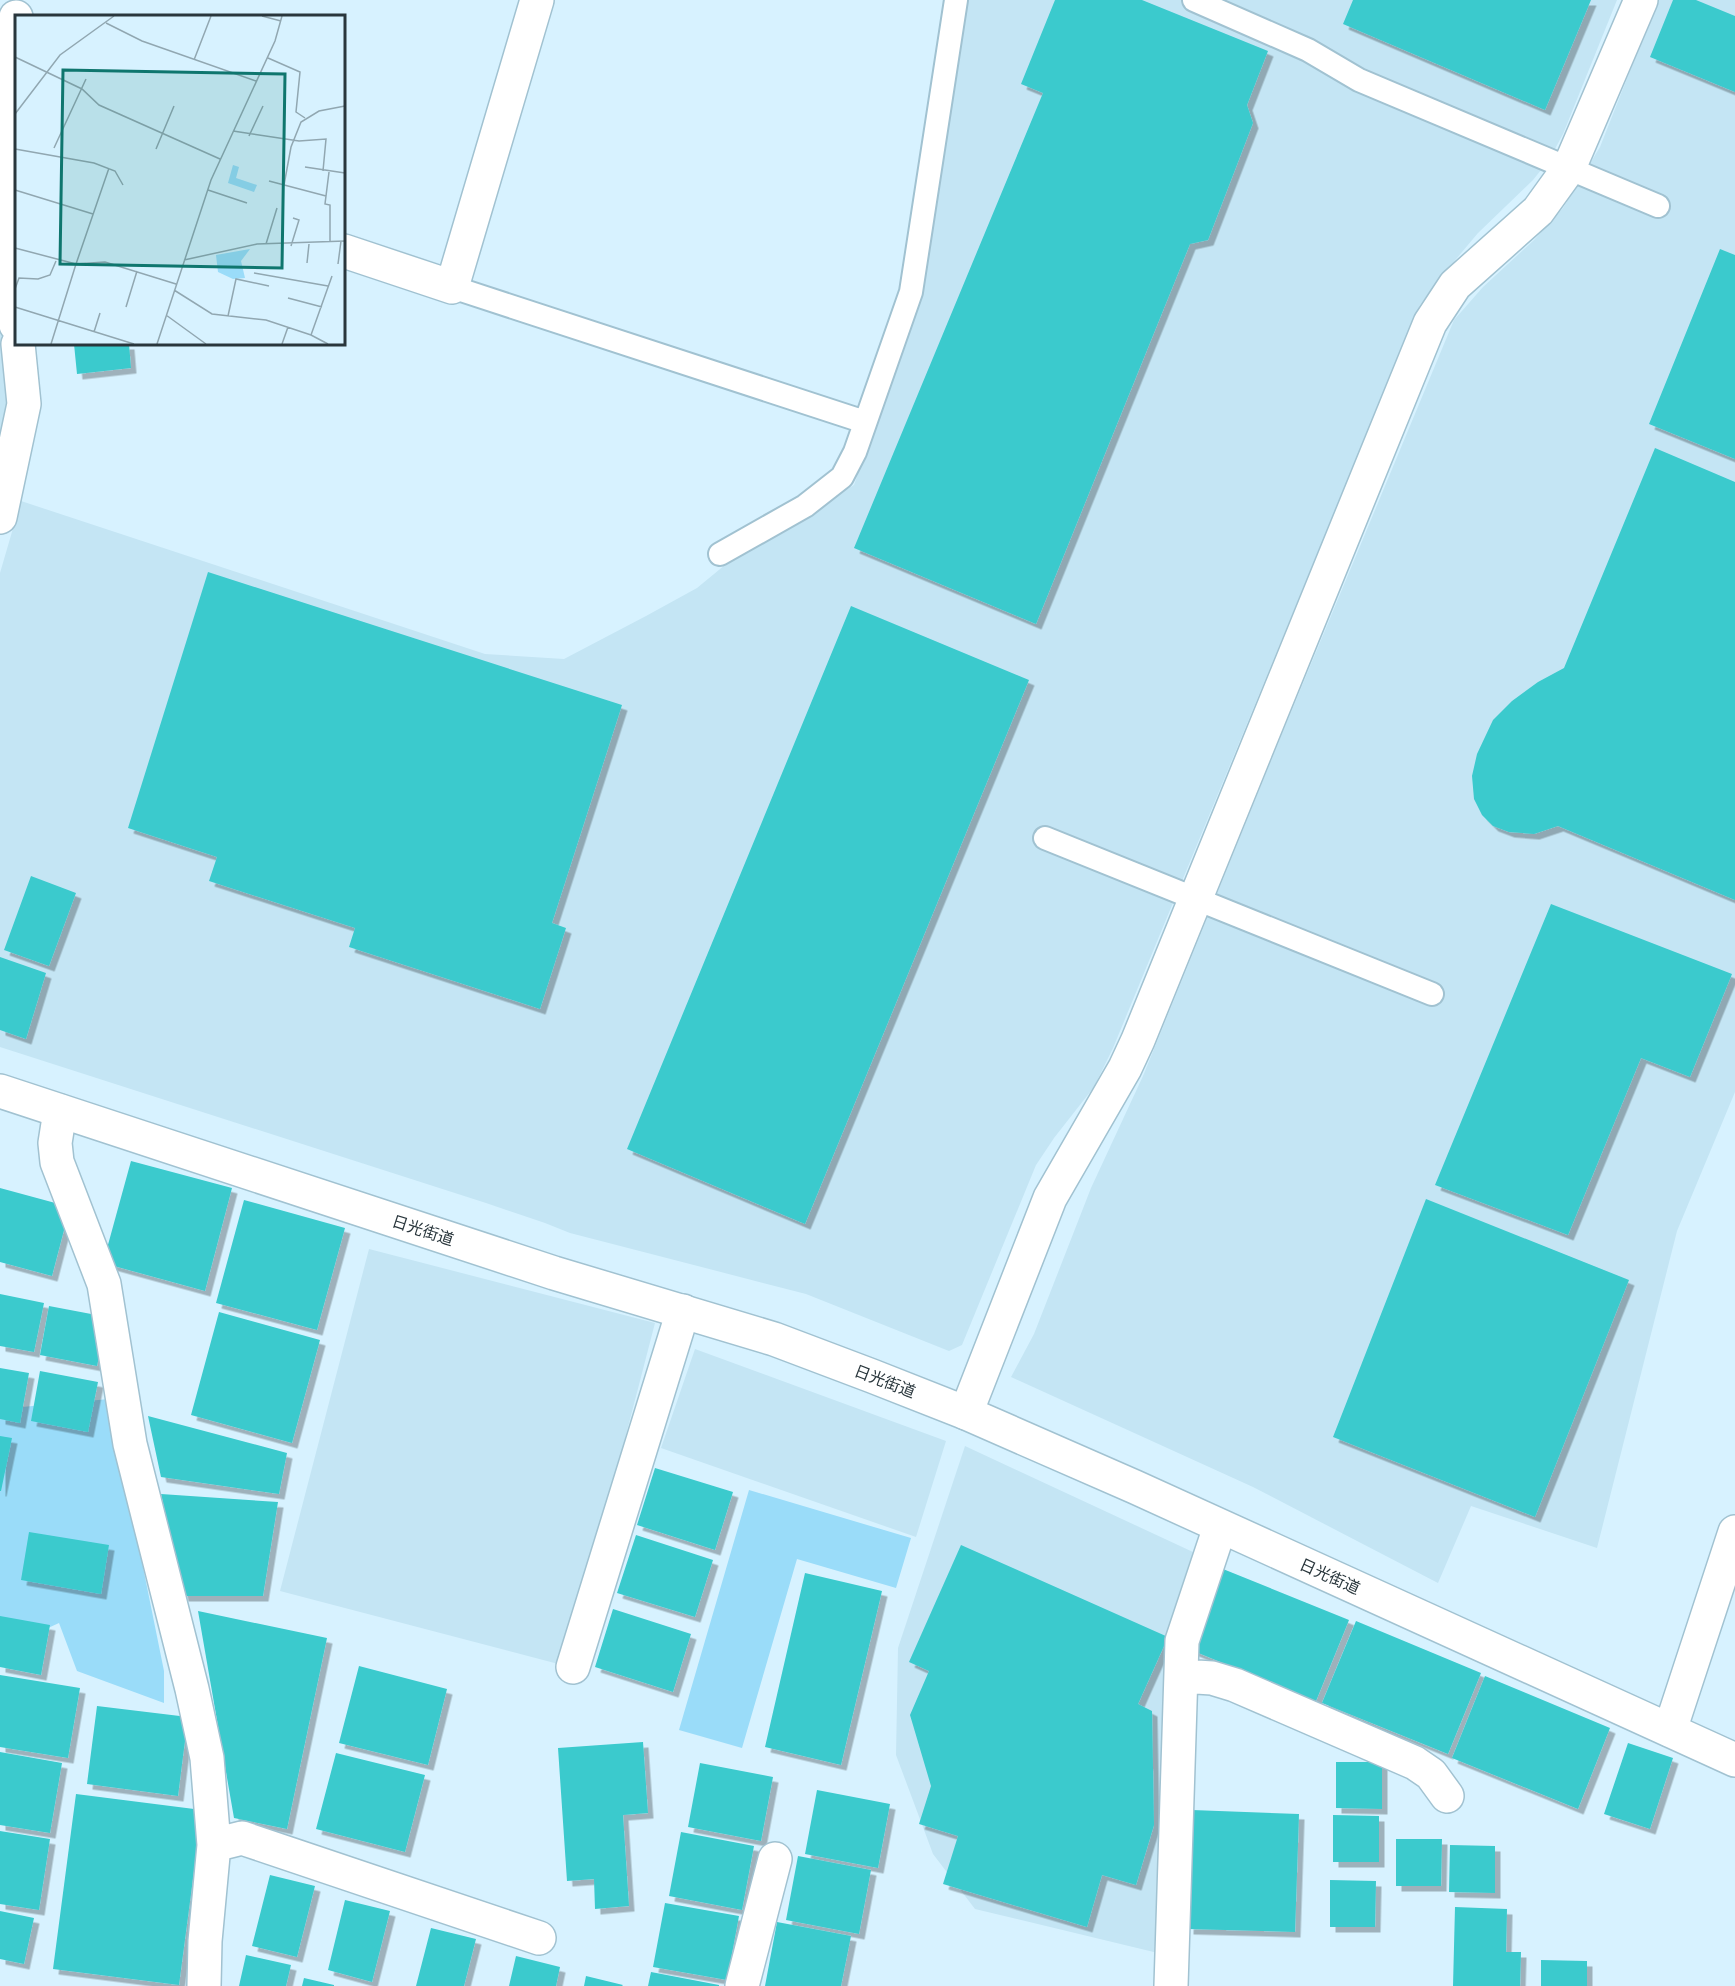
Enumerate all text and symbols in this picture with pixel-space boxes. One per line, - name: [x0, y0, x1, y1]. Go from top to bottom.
- inset map: [15, 15, 345, 345]
- street label: 日光街道: [389, 1210, 457, 1250]
- street label: 日光街道: [851, 1359, 919, 1403]
- street label: 日光街道: [1296, 1553, 1364, 1599]

